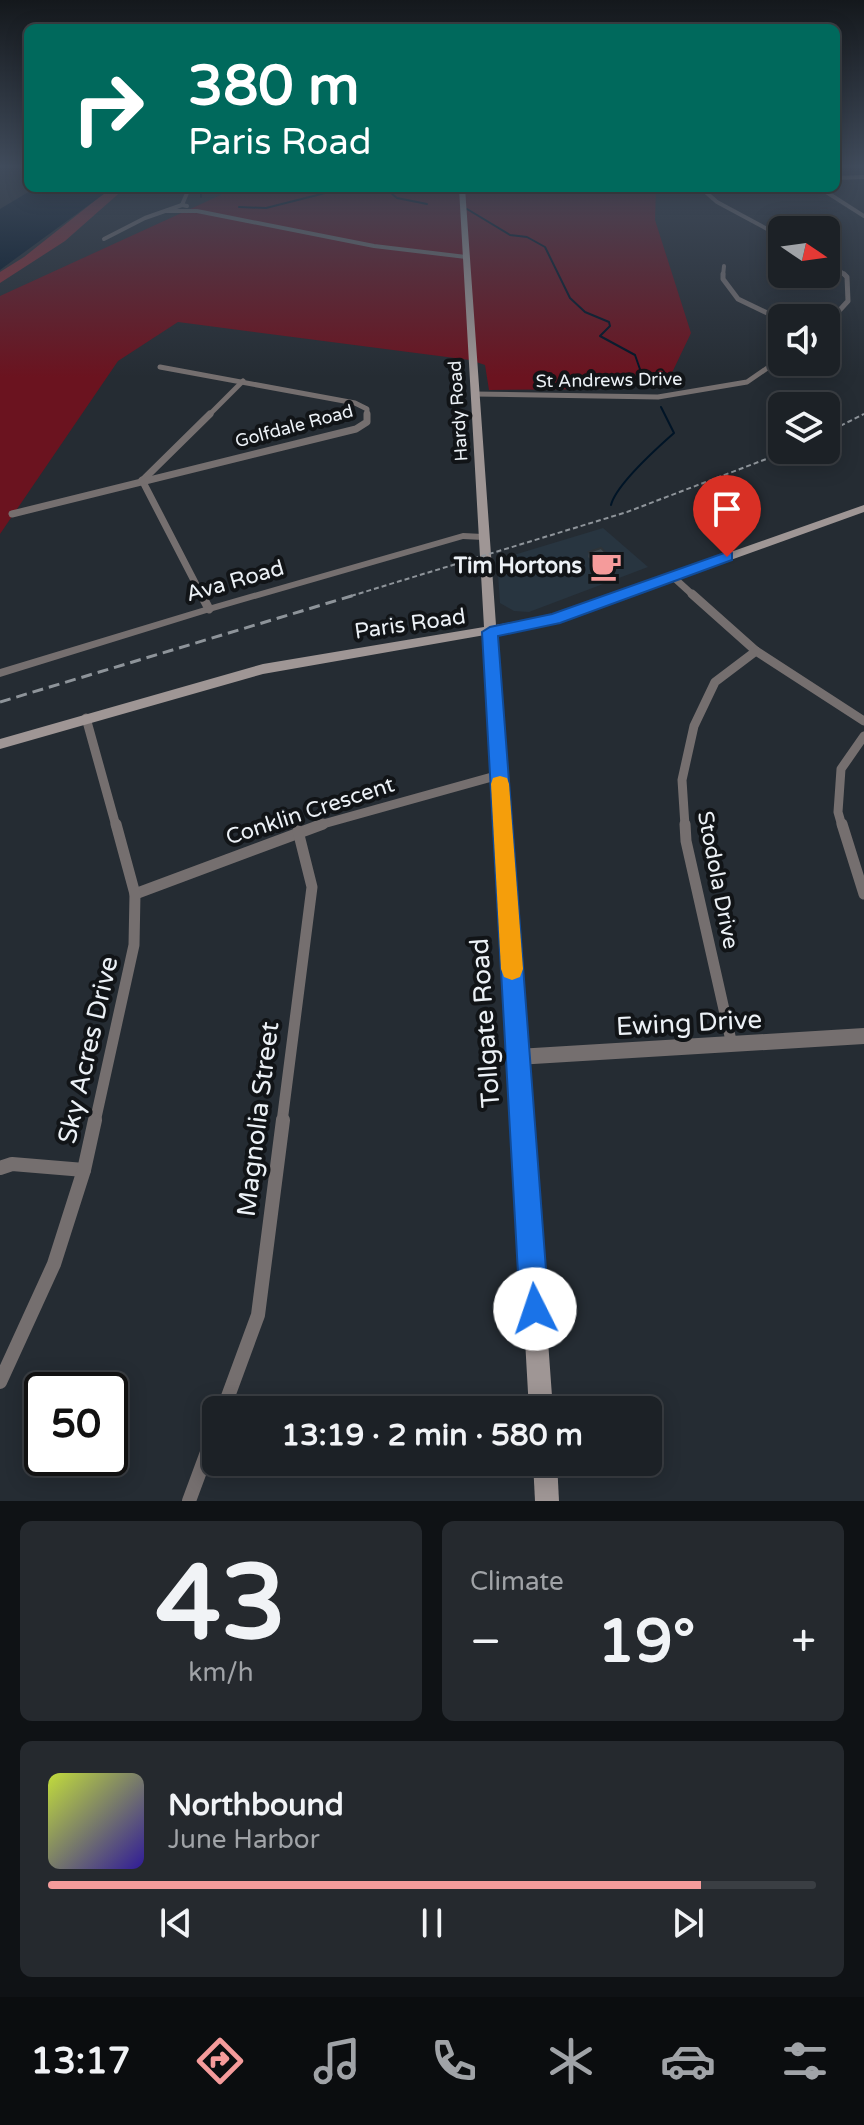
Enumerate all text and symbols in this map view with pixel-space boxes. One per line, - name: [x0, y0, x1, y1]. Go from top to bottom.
- text: 380 m: [188, 53, 359, 120]
- icon: right: [56, 56, 160, 160]
- text: Paris Road: [188, 121, 371, 164]
- north arrow: [768, 216, 840, 288]
- map controls: [768, 216, 840, 464]
- button: sound: [768, 304, 840, 376]
- street label: Hardy Road: [443, 360, 473, 462]
- street label: St Andrews Drive: [536, 368, 682, 392]
- button: layers: [768, 392, 840, 464]
- street label: Golfdale Road: [232, 400, 356, 452]
- pin: [693, 475, 761, 557]
- icon: arrive: [705, 487, 749, 531]
- cafe icon: Tim Hortons: [589, 549, 623, 583]
- place label: Tim Hortons: [453, 553, 582, 579]
- street label: Ava Road: [183, 555, 287, 607]
- street label: Paris Road: [353, 603, 467, 645]
- street label: Conklin Crescent: [222, 771, 398, 851]
- street label: Stodola Drive: [692, 809, 744, 951]
- street label: Tollgate Road: [464, 937, 506, 1109]
- street label: Sky Acres Drive: [51, 953, 125, 1147]
- street label: Ewing Drive: [615, 1004, 763, 1042]
- street label: Magnolia Street: [231, 1020, 285, 1218]
- position arrow: [493, 1267, 577, 1351]
- speed limit sign: 50: [24, 1372, 128, 1476]
- text: 13:19 · 2 min · 580 m: [281, 1417, 583, 1454]
- text: 43: [156, 1542, 286, 1667]
- text: Climate: [470, 1566, 564, 1597]
- text: 19°: [597, 1606, 695, 1678]
- text: −: [470, 1616, 501, 1669]
- text: +: [791, 1616, 816, 1669]
- text: km/h: [188, 1657, 254, 1688]
- text: Northbound: [168, 1787, 344, 1824]
- text: June Harbor: [168, 1824, 320, 1855]
- icon: previous: [154, 1901, 198, 1945]
- icon: pause: [410, 1901, 454, 1945]
- icon: next: [666, 1901, 710, 1945]
- icon: directions: [192, 2033, 248, 2089]
- icon: music: [309, 2033, 365, 2089]
- icon: phone: [426, 2033, 482, 2089]
- icon: climate: [543, 2033, 599, 2089]
- icon: car: [660, 2033, 716, 2089]
- icon: filters: [777, 2033, 833, 2089]
- text: 13:17: [31, 2040, 130, 2083]

